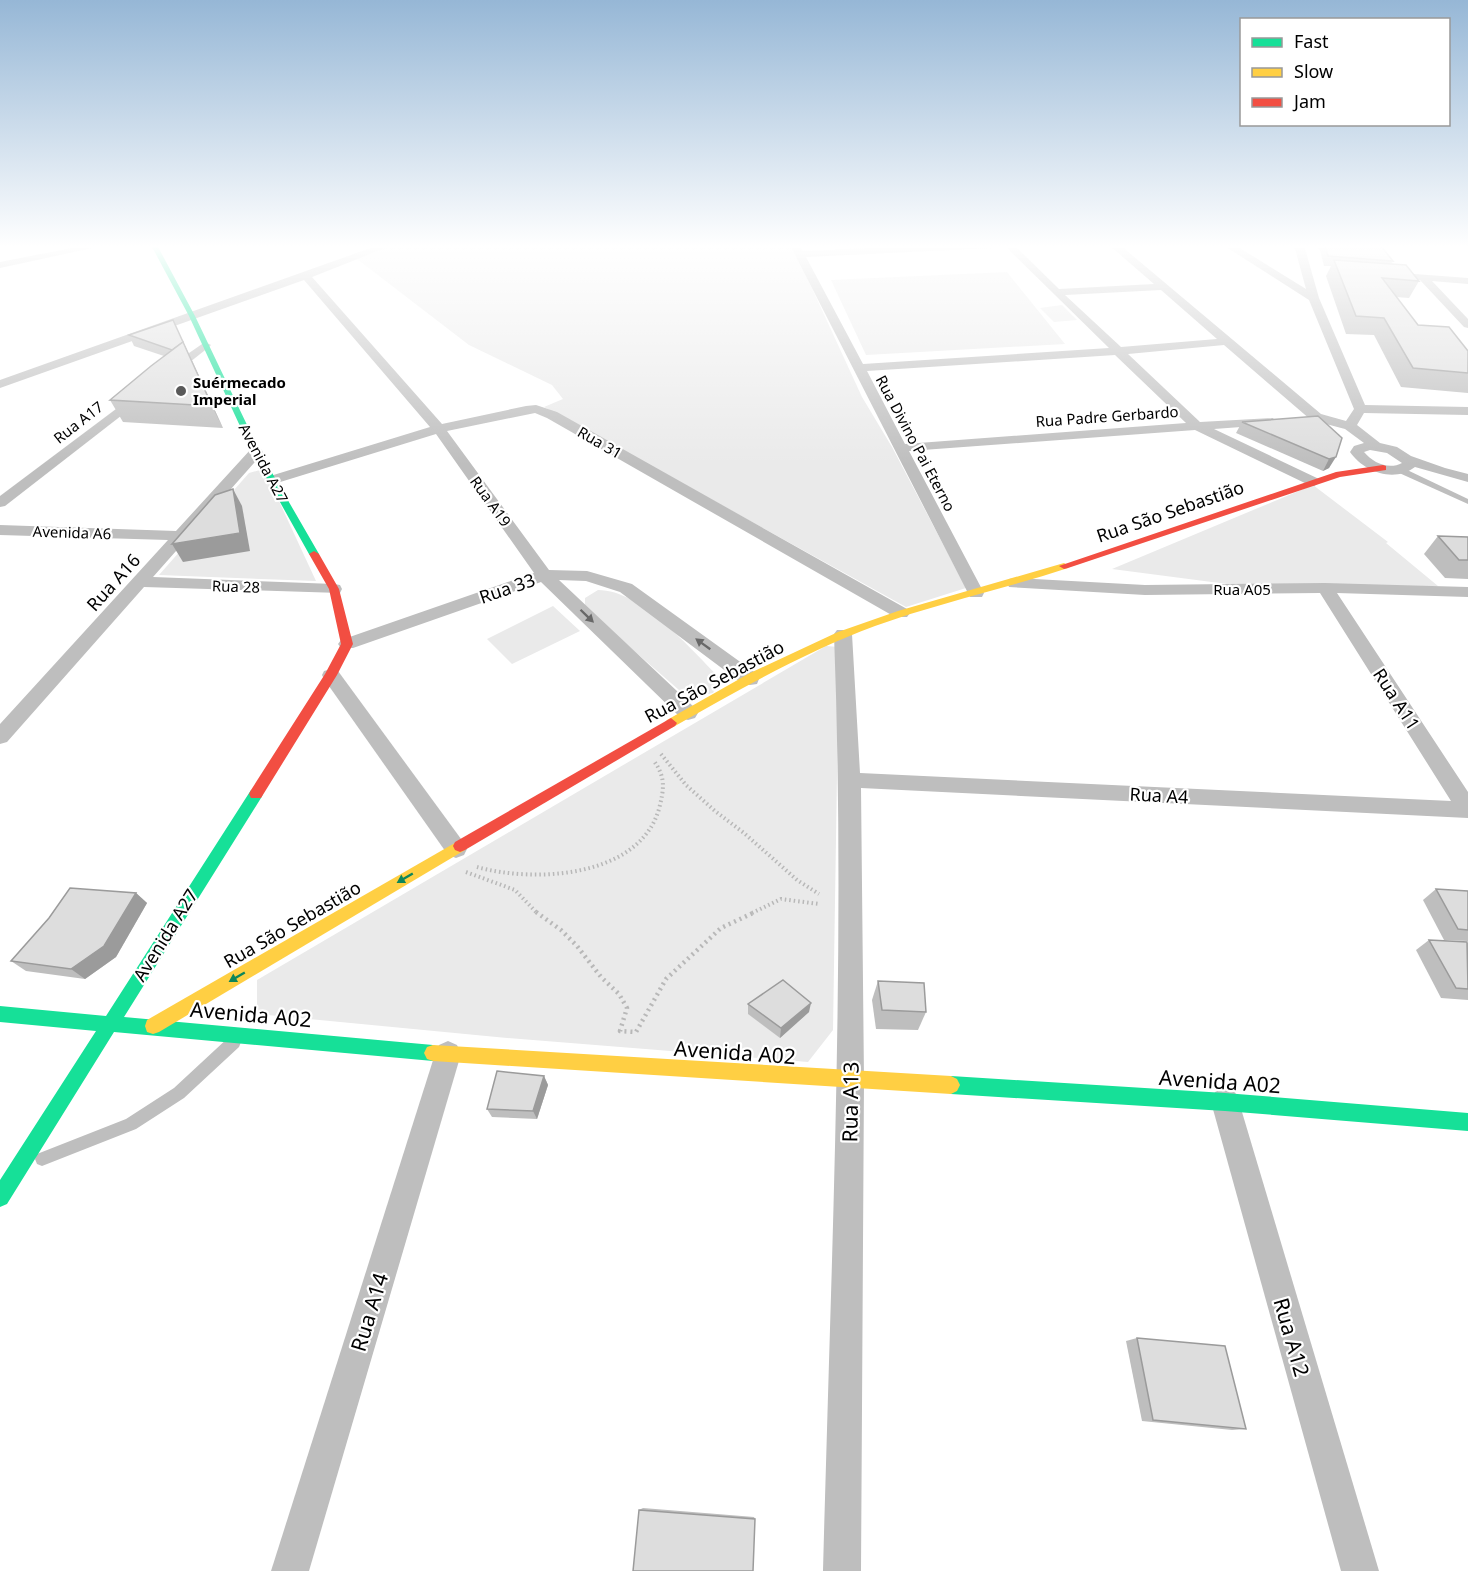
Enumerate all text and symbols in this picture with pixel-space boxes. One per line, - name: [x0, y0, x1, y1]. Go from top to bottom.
- legend: [1240, 18, 1450, 126]
- text: Fast: [1294, 29, 1329, 53]
- text: Slow: [1294, 59, 1333, 83]
- text: Jam: [1292, 89, 1326, 113]
- street label: Rua Divino Pai Eterno: [872, 371, 960, 515]
- place label: Suérmecado Imperial: [193, 372, 286, 409]
- marker: Suérmecado Imperial: [174, 384, 188, 398]
- street label: Rua A17: [49, 396, 107, 448]
- street label: Rua Padre Gerbardo: [1035, 401, 1179, 431]
- street label: Avenida A27: [235, 420, 293, 506]
- street label: Rua 31: [574, 421, 626, 463]
- street label: Rua A19: [466, 472, 516, 530]
- street label: Rua São Sebastião: [1093, 474, 1247, 548]
- street label: Avenida A6: [32, 521, 112, 543]
- street label: Rua A16: [81, 548, 145, 616]
- street label: Rua 33: [476, 567, 538, 609]
- street label: Rua 28: [212, 575, 260, 597]
- street label: Rua A05: [1213, 579, 1271, 599]
- one-way arrow: [579, 608, 593, 622]
- street label: Rua São Sebastião: [640, 634, 788, 728]
- one-way arrow: [695, 638, 711, 650]
- street label: Rua A11: [1368, 663, 1426, 735]
- street label: Rua A4: [1129, 781, 1189, 809]
- one-way arrow: [397, 873, 413, 884]
- street label: Rua São Sebastião: [219, 875, 365, 973]
- street label: Avenida A27: [127, 884, 203, 986]
- one-way arrow: [228, 972, 245, 982]
- street label: Avenida A02: [189, 995, 313, 1033]
- street label: Avenida A02: [673, 1034, 797, 1070]
- street label: Rua A13: [835, 1061, 865, 1143]
- street label: Avenida A02: [1158, 1063, 1282, 1099]
- street label: Rua A14: [344, 1269, 394, 1355]
- street label: Rua A12: [1267, 1294, 1317, 1380]

